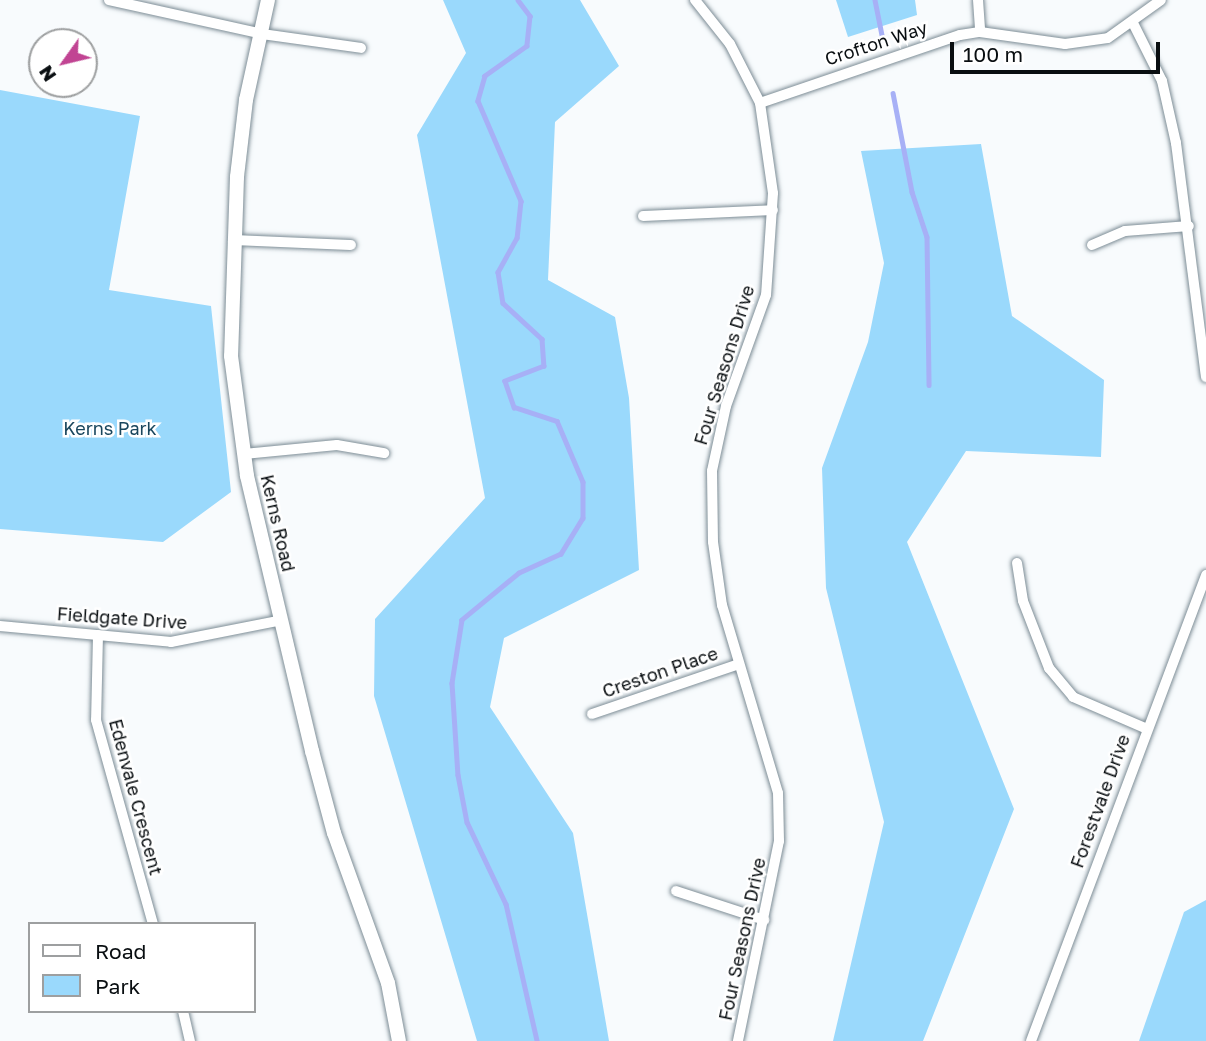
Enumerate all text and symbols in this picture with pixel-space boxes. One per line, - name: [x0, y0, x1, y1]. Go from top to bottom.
- street label: Crofton Way: [822, 16, 930, 70]
- north arrow: [28, 28, 98, 98]
- scale bar: [954, 28, 1164, 72]
- text: 100 m: [963, 41, 1023, 67]
- text: N: [33, 61, 60, 86]
- street label: Four Seasons Drive: [689, 283, 759, 447]
- park label: Kerns Park: [63, 417, 157, 439]
- street label: Kerns Road: [256, 472, 300, 574]
- street label: Fieldgate Drive: [56, 603, 188, 633]
- street label: Creston Place: [599, 642, 721, 702]
- street label: Edenvale Crescent: [105, 717, 167, 877]
- street label: Forestvale Drive: [1066, 731, 1134, 871]
- street label: Four Seasons Drive: [714, 856, 770, 1022]
- legend: [28, 922, 256, 1013]
- text: Road: [95, 938, 146, 964]
- text: Park: [95, 973, 140, 999]

